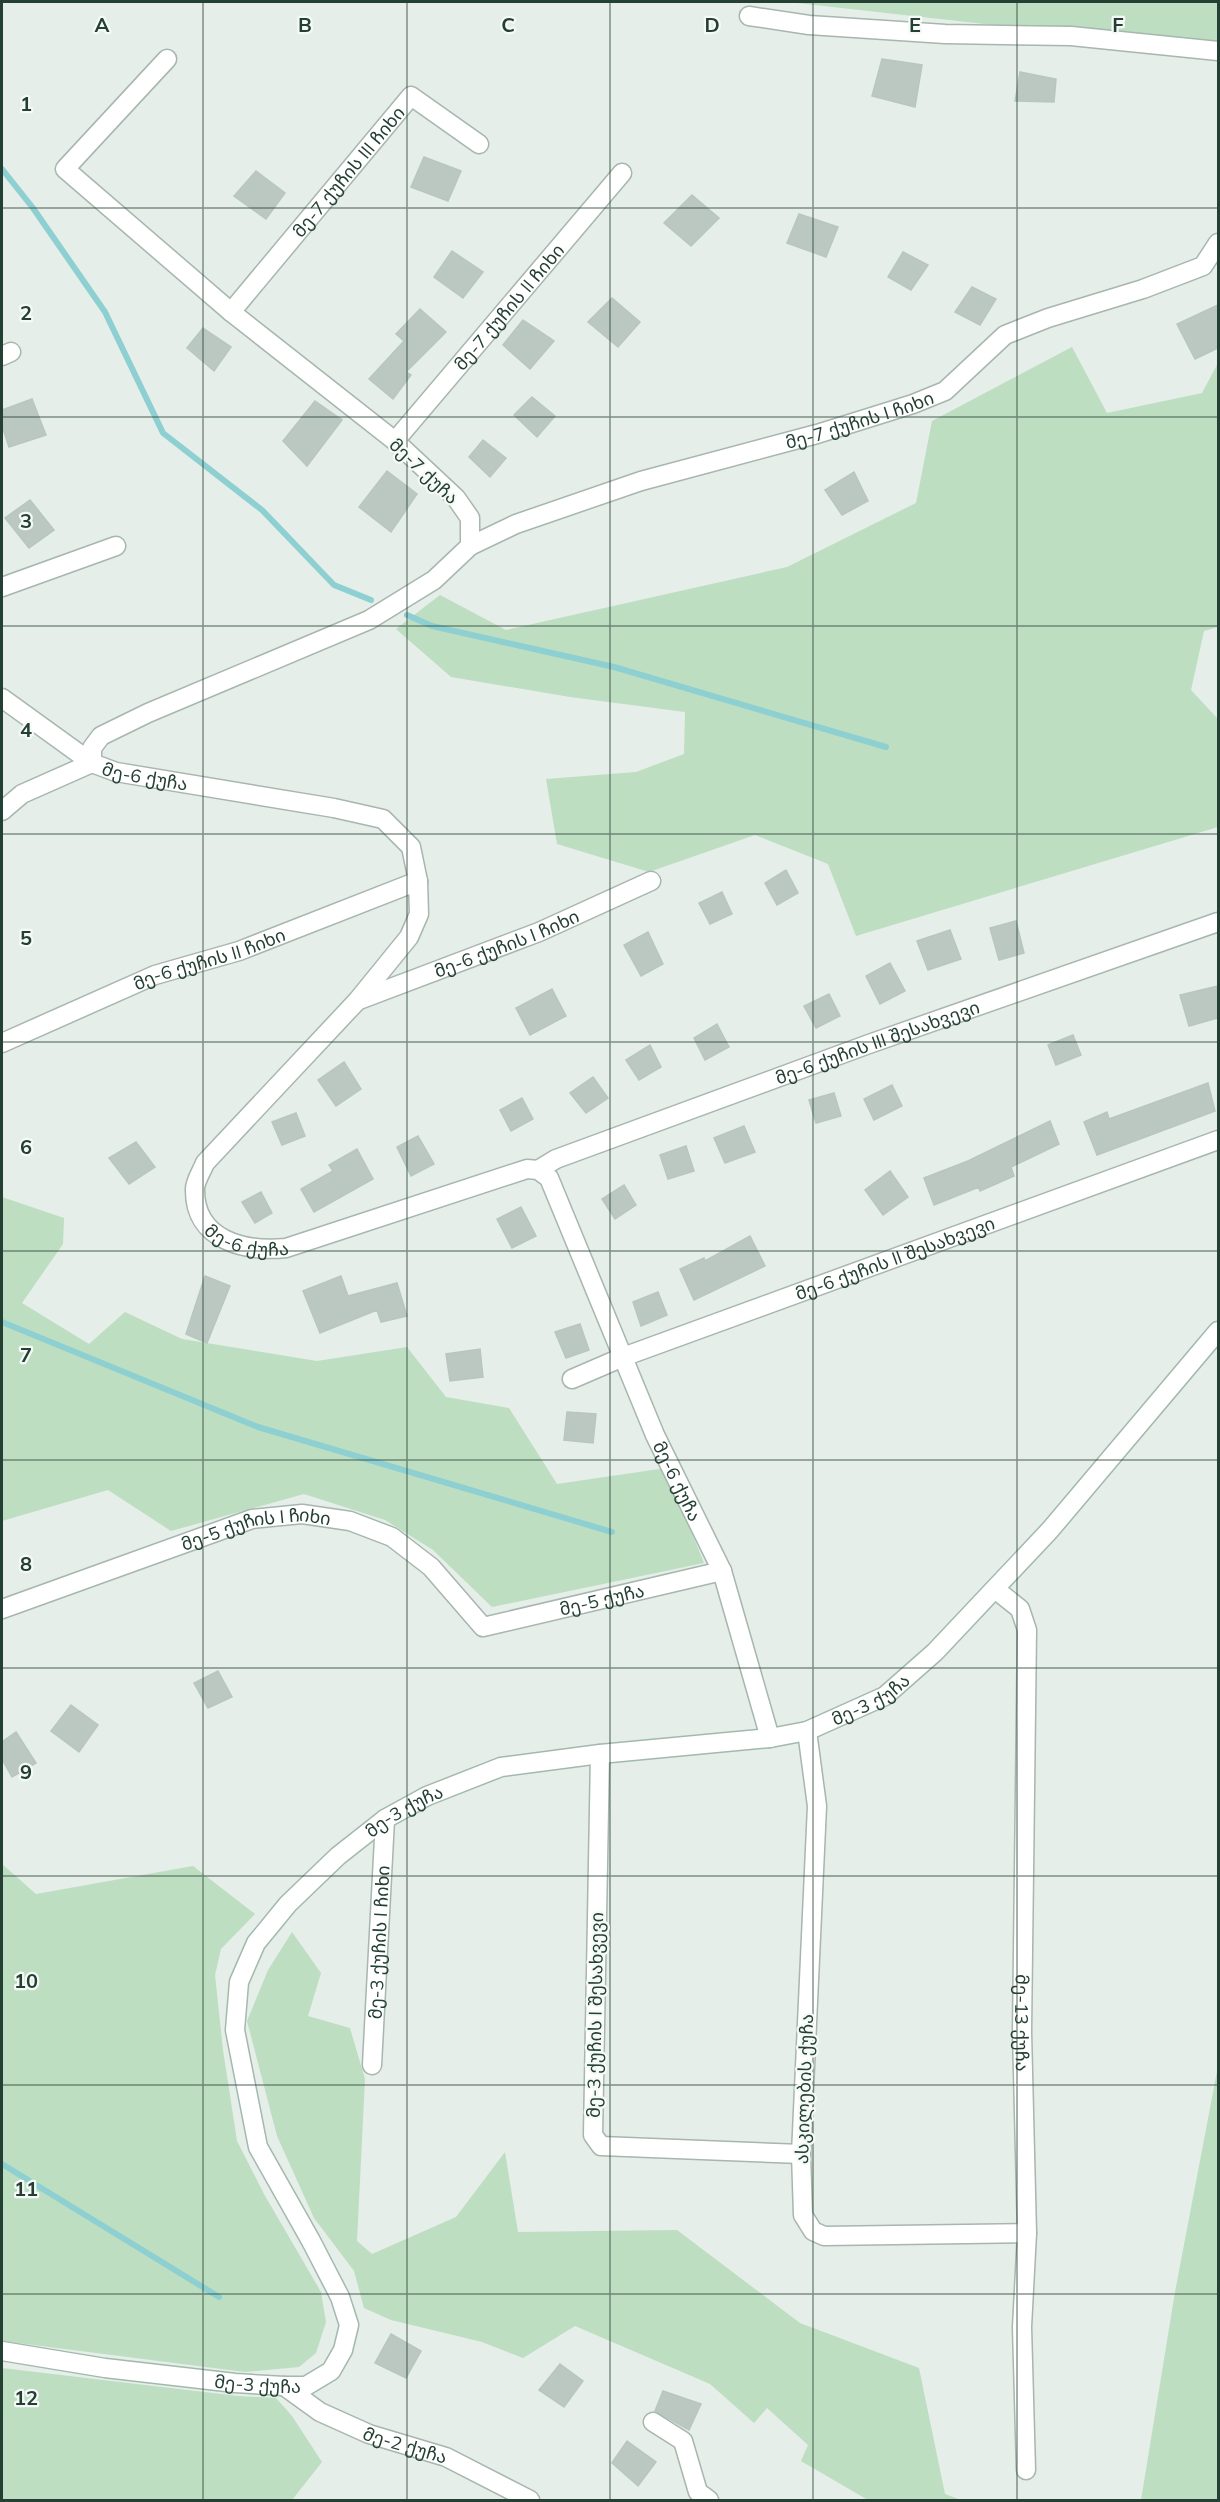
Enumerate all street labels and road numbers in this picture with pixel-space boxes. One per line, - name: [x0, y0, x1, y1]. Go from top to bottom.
- street label: მე-7 ქუჩის III ჩიხი: [287, 101, 409, 242]
- street label: მე-7 ქუჩის II ჩიხი: [449, 239, 569, 375]
- street label: მე-7 ქუჩის I ჩიხი: [783, 385, 937, 453]
- street label: მე-7 ქუჩა: [385, 433, 463, 509]
- street label: მე-6 ქუჩა: [99, 756, 189, 795]
- street label: მე-6 ქუჩის I ჩიხი: [431, 904, 583, 982]
- street label: მე-6 ქუჩის II ჩიხი: [129, 923, 288, 995]
- street label: მე-6 ქუჩის III შესახვევი: [772, 995, 982, 1089]
- street label: მე-6 ქუჩის II შესახვევი: [792, 1211, 998, 1305]
- street label: მე-6 ქუჩა: [200, 1218, 290, 1260]
- street label: მე-6 ქუჩა: [648, 1437, 707, 1525]
- street label: მე-5 ქუჩის I ჩიხი: [178, 1502, 332, 1555]
- street label: მე-5 ქუჩა: [557, 1578, 646, 1620]
- street label: მე-3 ქუჩა: [828, 1668, 914, 1730]
- street label: მე-3 ქუჩა: [360, 1779, 446, 1842]
- street label: მე-3 ქუჩის I ჩიხი: [363, 1865, 394, 2020]
- street label: მე-3 ქუჩის I შესახვევი: [582, 1912, 608, 2118]
- street label: მე-13 ქუჩა: [1010, 1974, 1034, 2072]
- street label: ასკილების ქუჩა: [790, 2014, 818, 2164]
- street label: მე-3 ქუჩა: [213, 2369, 301, 2398]
- street label: მე-2 ქუჩა: [359, 2421, 450, 2468]

